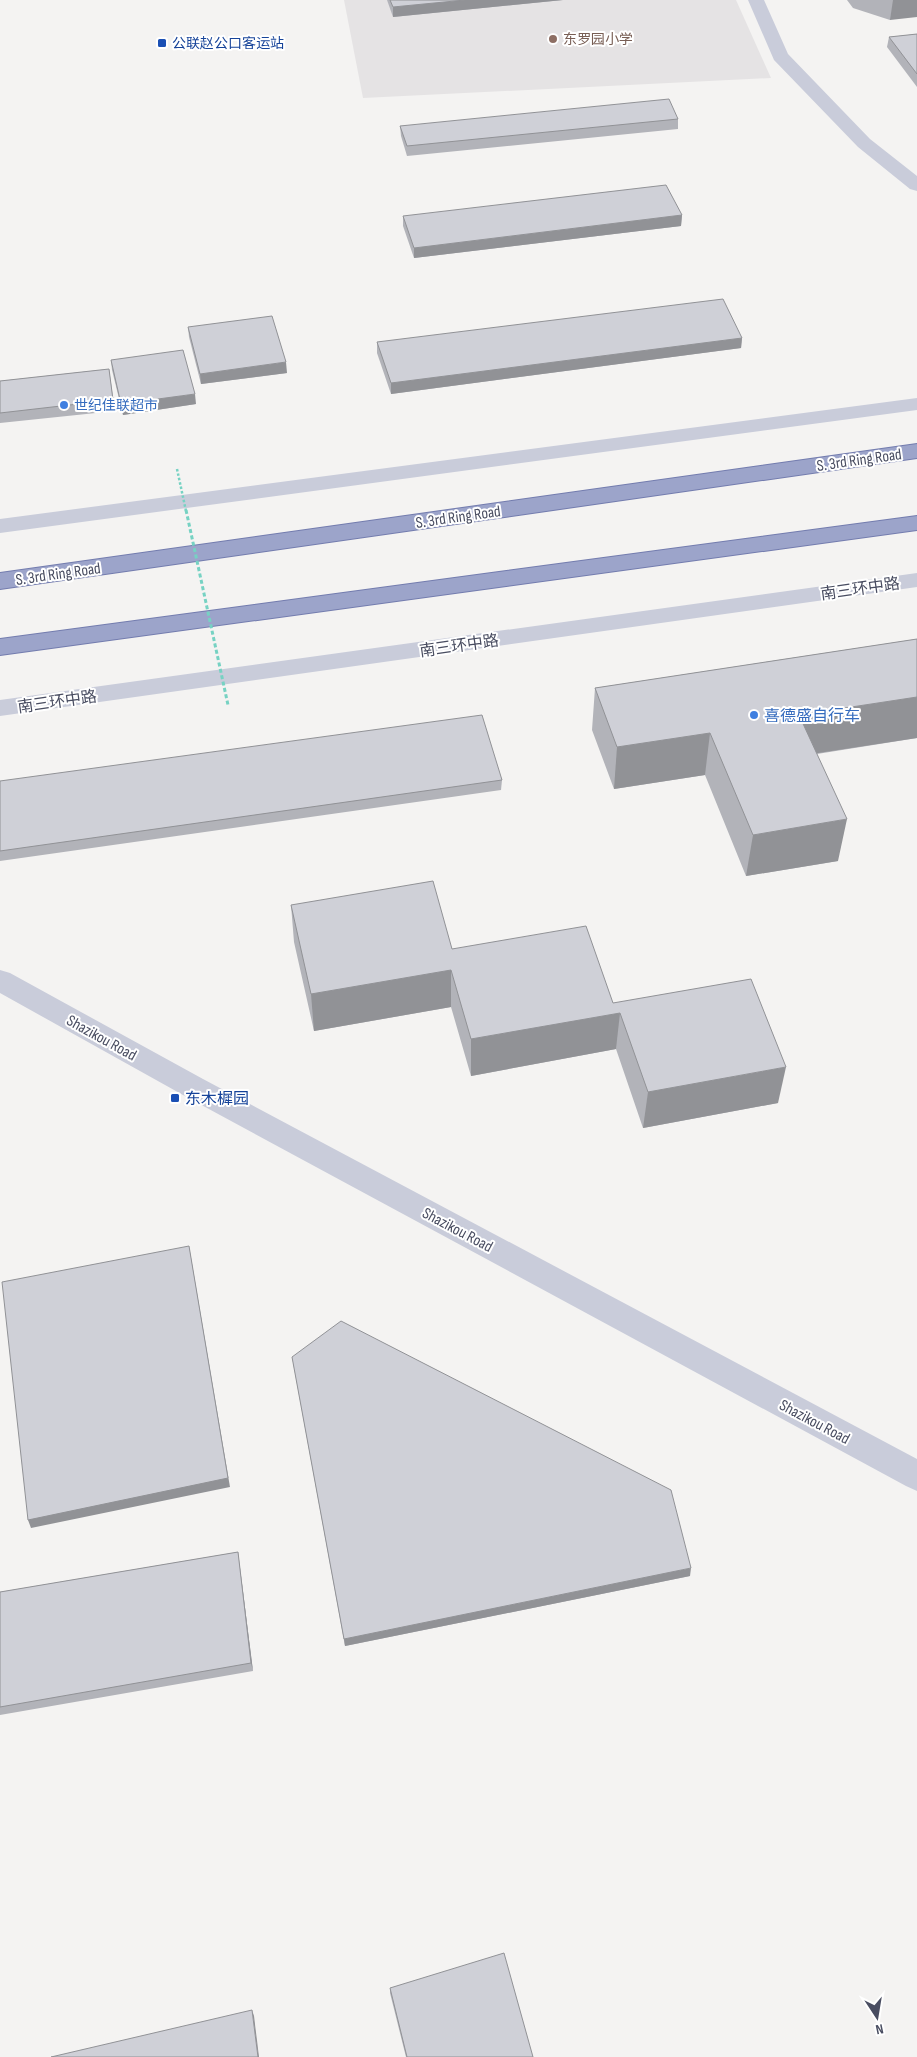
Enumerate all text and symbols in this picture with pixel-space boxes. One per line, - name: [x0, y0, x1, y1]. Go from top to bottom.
- place label: 东罗园小学: [563, 31, 633, 48]
- marker: 东罗园小学: [547, 33, 559, 45]
- place label: 公联赵公口客运站: [172, 35, 284, 52]
- marker: 公联赵公口客运站: [156, 37, 168, 49]
- place label: 世纪佳联超市: [74, 397, 158, 414]
- marker: 世纪佳联超市: [58, 399, 70, 411]
- street label: S. 3rd Ring Road: [816, 445, 903, 476]
- street label: S. 3rd Ring Road: [415, 502, 502, 533]
- street label: S. 3rd Ring Road: [15, 559, 102, 590]
- street label: 南三环中路: [819, 575, 901, 604]
- street label: 南三环中路: [418, 632, 500, 661]
- street label: 南三环中路: [16, 688, 98, 717]
- place label: 喜德盛自行车: [764, 707, 860, 726]
- marker: 喜德盛自行车: [748, 709, 760, 721]
- street label: Shazikou Road: [63, 1011, 140, 1065]
- place label: 东木樨园: [185, 1090, 249, 1109]
- marker: 东木樨园: [169, 1092, 181, 1104]
- street label: Shazikou Road: [419, 1204, 496, 1257]
- street label: Shazikou Road: [776, 1396, 853, 1449]
- north arrow: [852, 1992, 902, 2042]
- text: N: [874, 2020, 885, 2038]

